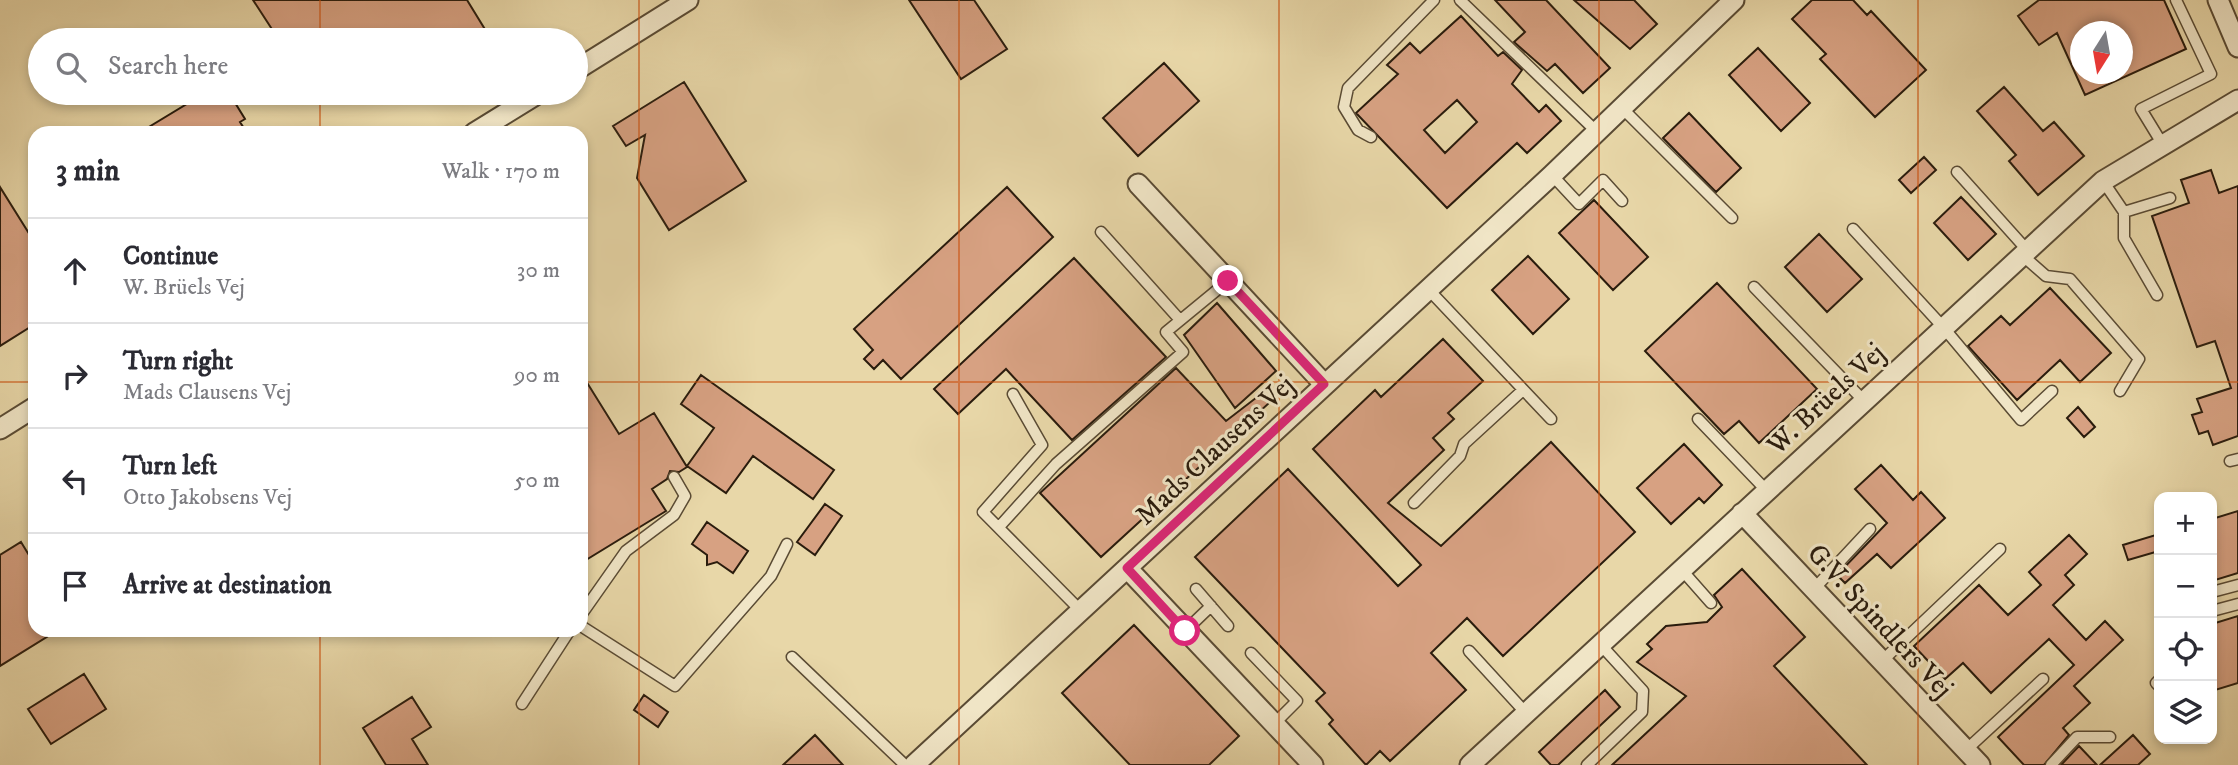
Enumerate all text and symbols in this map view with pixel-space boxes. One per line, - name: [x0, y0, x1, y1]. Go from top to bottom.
- north arrow: [2070, 21, 2133, 84]
- search box: [28, 28, 588, 105]
- icon: search: [52, 48, 90, 86]
- text: Search here: [108, 50, 228, 83]
- text: 3 min: [56, 153, 120, 190]
- text: Walk · 170 m: [442, 157, 560, 186]
- text: Continue: [123, 240, 218, 273]
- icon: ahead: [56, 252, 94, 290]
- text: 30 m: [517, 256, 560, 285]
- route end: [1212, 265, 1243, 296]
- text: W. Brüels Vej: [123, 273, 245, 302]
- street label: W. Brüels Vej: [1759, 336, 1892, 463]
- text: Turn right: [123, 345, 233, 378]
- icon: right: [56, 357, 94, 395]
- text: 90 m: [514, 361, 560, 390]
- street label: Mads Clausens Vej: [1128, 367, 1302, 533]
- text: Mads Clausens Vej: [123, 378, 291, 407]
- text: Turn left: [123, 450, 217, 483]
- icon: left: [56, 462, 94, 500]
- text: 50 m: [514, 466, 560, 495]
- text: Otto Jakobsens Vej: [123, 483, 292, 512]
- map controls: [2154, 492, 2217, 744]
- button: +: [2154, 492, 2217, 555]
- street label: G.V. Spindlers Vej: [1800, 537, 1960, 705]
- button: −: [2154, 555, 2217, 618]
- icon: arrive: [56, 567, 94, 605]
- text: Arrive at destination: [123, 569, 332, 602]
- route start: [1169, 615, 1200, 646]
- button: locate: [2154, 618, 2217, 681]
- button: layers: [2154, 681, 2217, 744]

